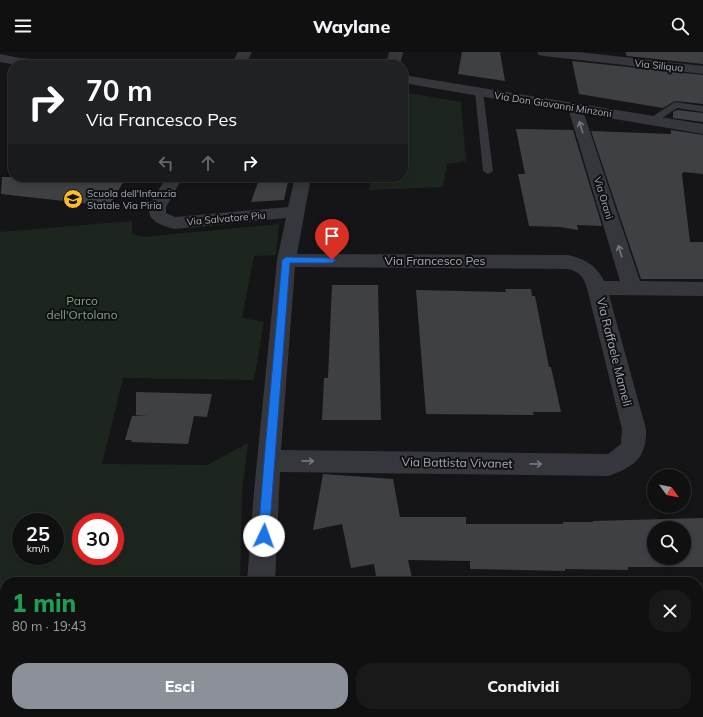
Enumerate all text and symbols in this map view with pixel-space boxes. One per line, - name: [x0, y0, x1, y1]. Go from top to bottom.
- icon: menu: [12, 15, 34, 37]
- text: Waylane: [313, 15, 390, 38]
- icon: search: [669, 15, 691, 37]
- street label: Via Siliqua: [634, 56, 684, 75]
- text: 70 m: [86, 73, 152, 108]
- icon: right: [20, 76, 72, 128]
- street label: Via Don Giovanni Minzoni: [493, 89, 613, 120]
- text: Via Francesco Pes: [86, 108, 237, 131]
- one-way arrow: [577, 120, 584, 133]
- icon: left: [155, 152, 177, 174]
- icon: ahead: [197, 152, 219, 174]
- icon: right: [239, 152, 261, 174]
- street label: Via Orani: [591, 175, 616, 221]
- place label: Scuola dell'Infanzia Statale Via Piria: [87, 187, 176, 212]
- school or university icon: Scuola dell'Infanzia Statale Via Piria: [62, 188, 84, 210]
- street label: Via Salvatore Piu: [186, 209, 266, 228]
- pin: [315, 219, 349, 260]
- icon: arrive: [321, 225, 343, 247]
- one-way arrow: [616, 244, 623, 257]
- street label: Via Francesco Pes: [385, 253, 485, 268]
- park label: Parco dell'Ortolano: [47, 293, 118, 322]
- street label: Via Raffaele Mameli: [594, 296, 635, 408]
- street label: Via Battista Vivanet: [401, 454, 513, 471]
- one-way arrow: [301, 458, 314, 465]
- one-way arrow: [529, 460, 542, 468]
- north arrow: [647, 469, 691, 513]
- map controls: [647, 469, 691, 565]
- speed limit sign: 30: [72, 513, 124, 565]
- position arrow: [243, 515, 285, 557]
- text: 25: [26, 521, 50, 546]
- button: search: [647, 521, 691, 565]
- text: km/h: [27, 542, 49, 555]
- text: 1 min: [12, 588, 76, 618]
- button: close: [649, 590, 691, 632]
- text: 80 m · 19:43: [12, 618, 86, 634]
- button: Esci: [12, 663, 348, 709]
- button: Condividi: [356, 663, 691, 709]

